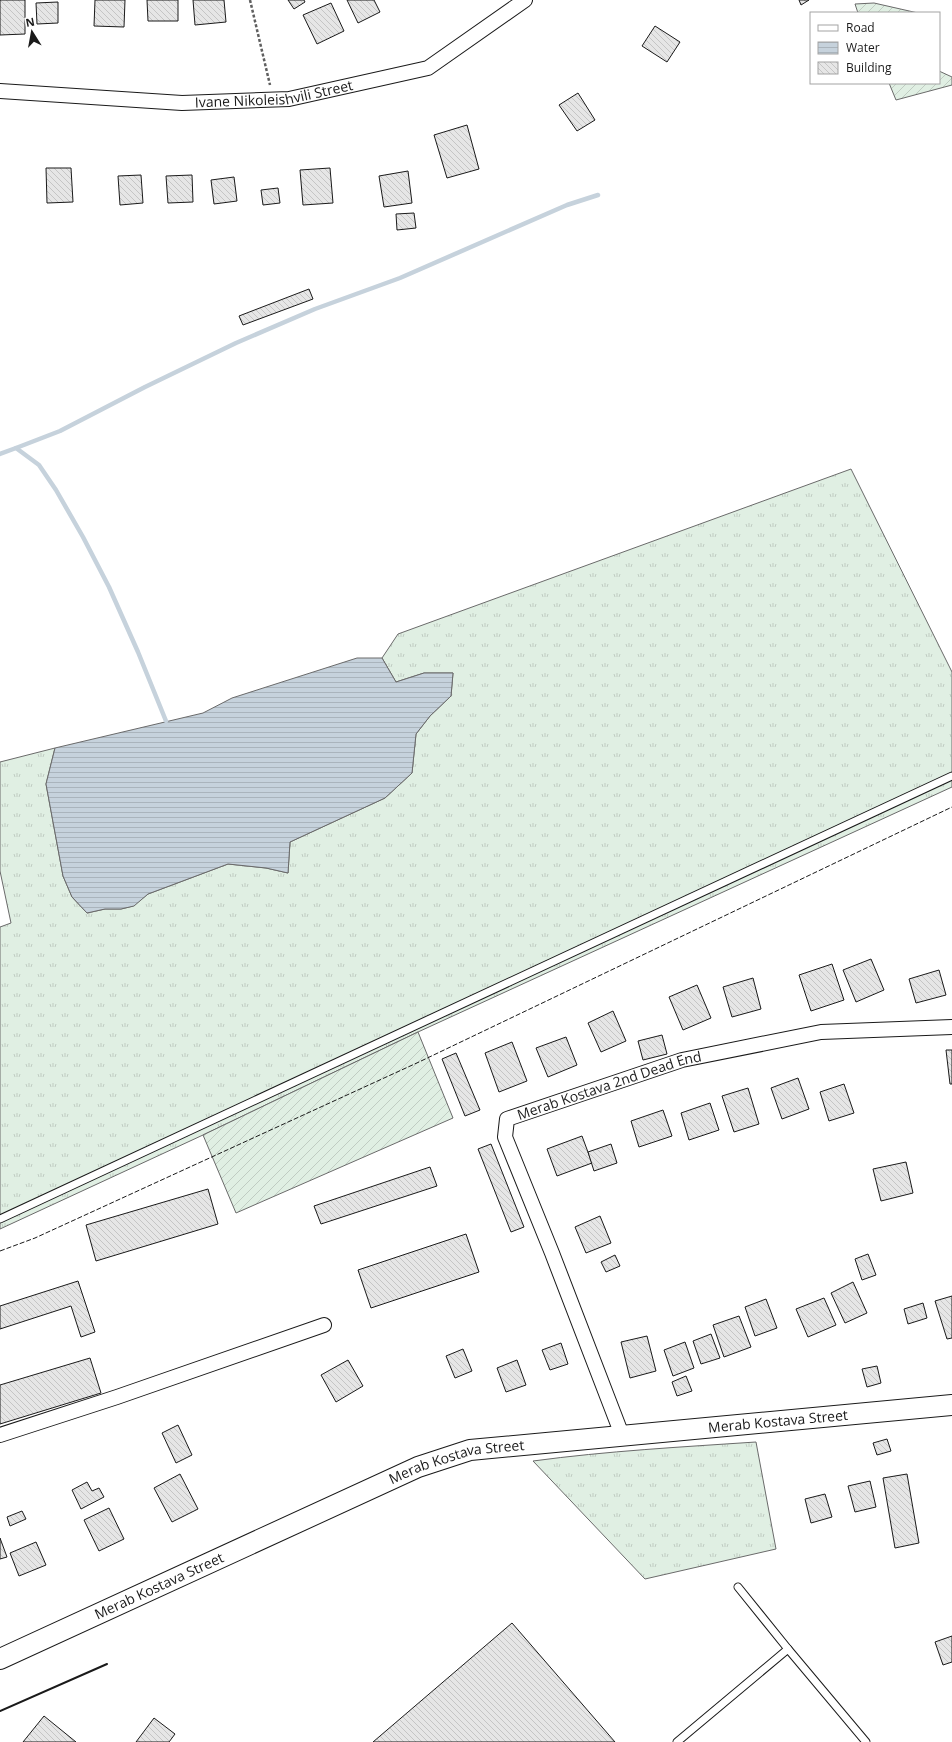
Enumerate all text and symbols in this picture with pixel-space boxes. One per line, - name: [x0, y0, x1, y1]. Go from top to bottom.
- north arrow: [12, 12, 52, 52]
- legend: [810, 12, 940, 84]
- text: N: [24, 13, 36, 30]
- text: Road: [846, 19, 875, 36]
- text: Water: [846, 39, 880, 56]
- text: Building: [846, 59, 892, 76]
- street label: Ivane Nikoleishvili Street: [195, 75, 355, 112]
- street label: Merab Kostava 2nd Dead End: [514, 1046, 703, 1124]
- street label: Merab Kostava Street: [707, 1405, 849, 1437]
- street label: Merab Kostava Street: [386, 1435, 525, 1488]
- street label: Merab Kostava Street: [91, 1548, 227, 1623]

